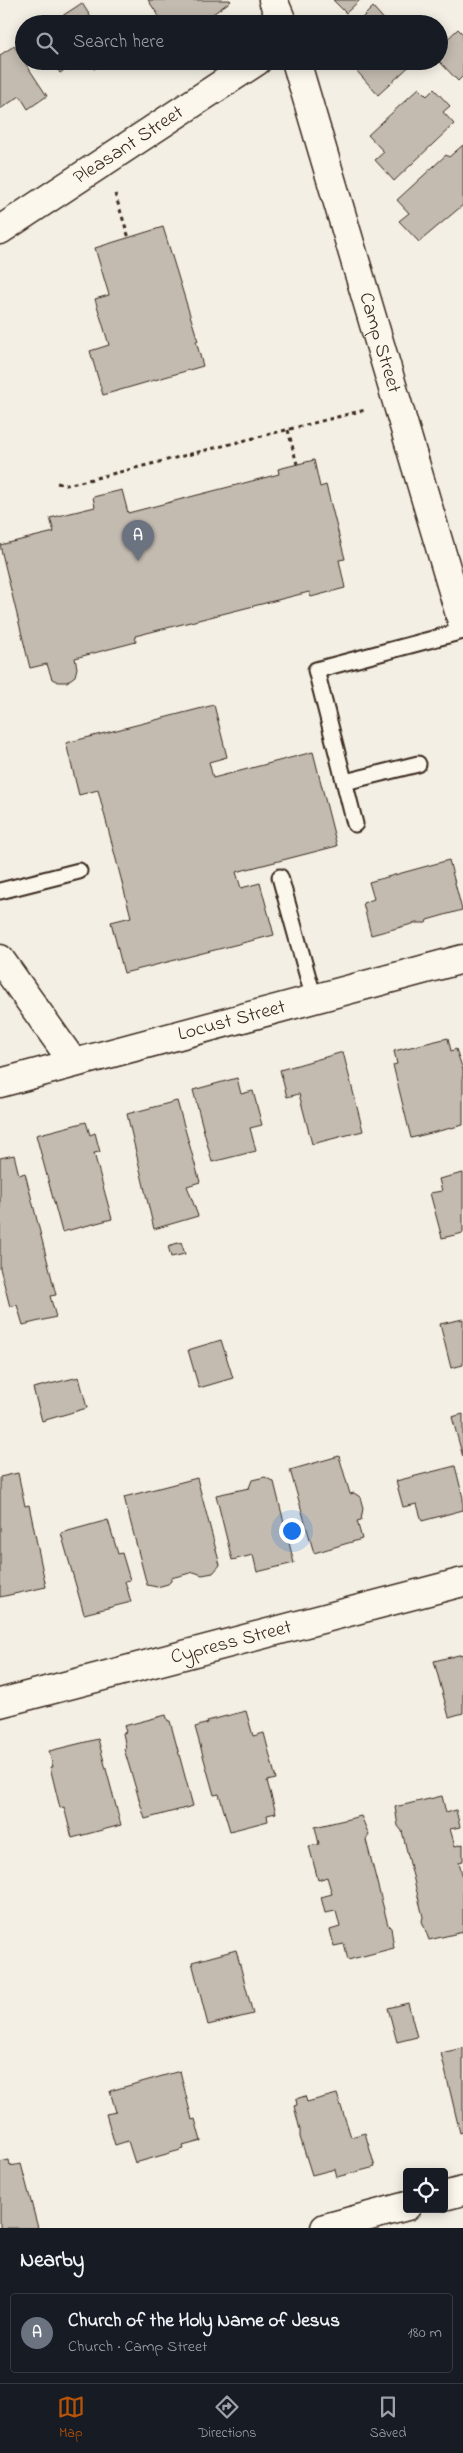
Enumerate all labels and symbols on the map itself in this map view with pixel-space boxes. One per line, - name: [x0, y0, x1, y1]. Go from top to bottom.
- street label: Pleasant Street: [68, 98, 190, 192]
- street label: Camp Street: [351, 289, 408, 397]
- pin: A: [122, 520, 154, 561]
- street label: Locust Street: [175, 993, 289, 1049]
- your location: [279, 1518, 305, 1544]
- street label: Cypress Street: [168, 1613, 295, 1672]

